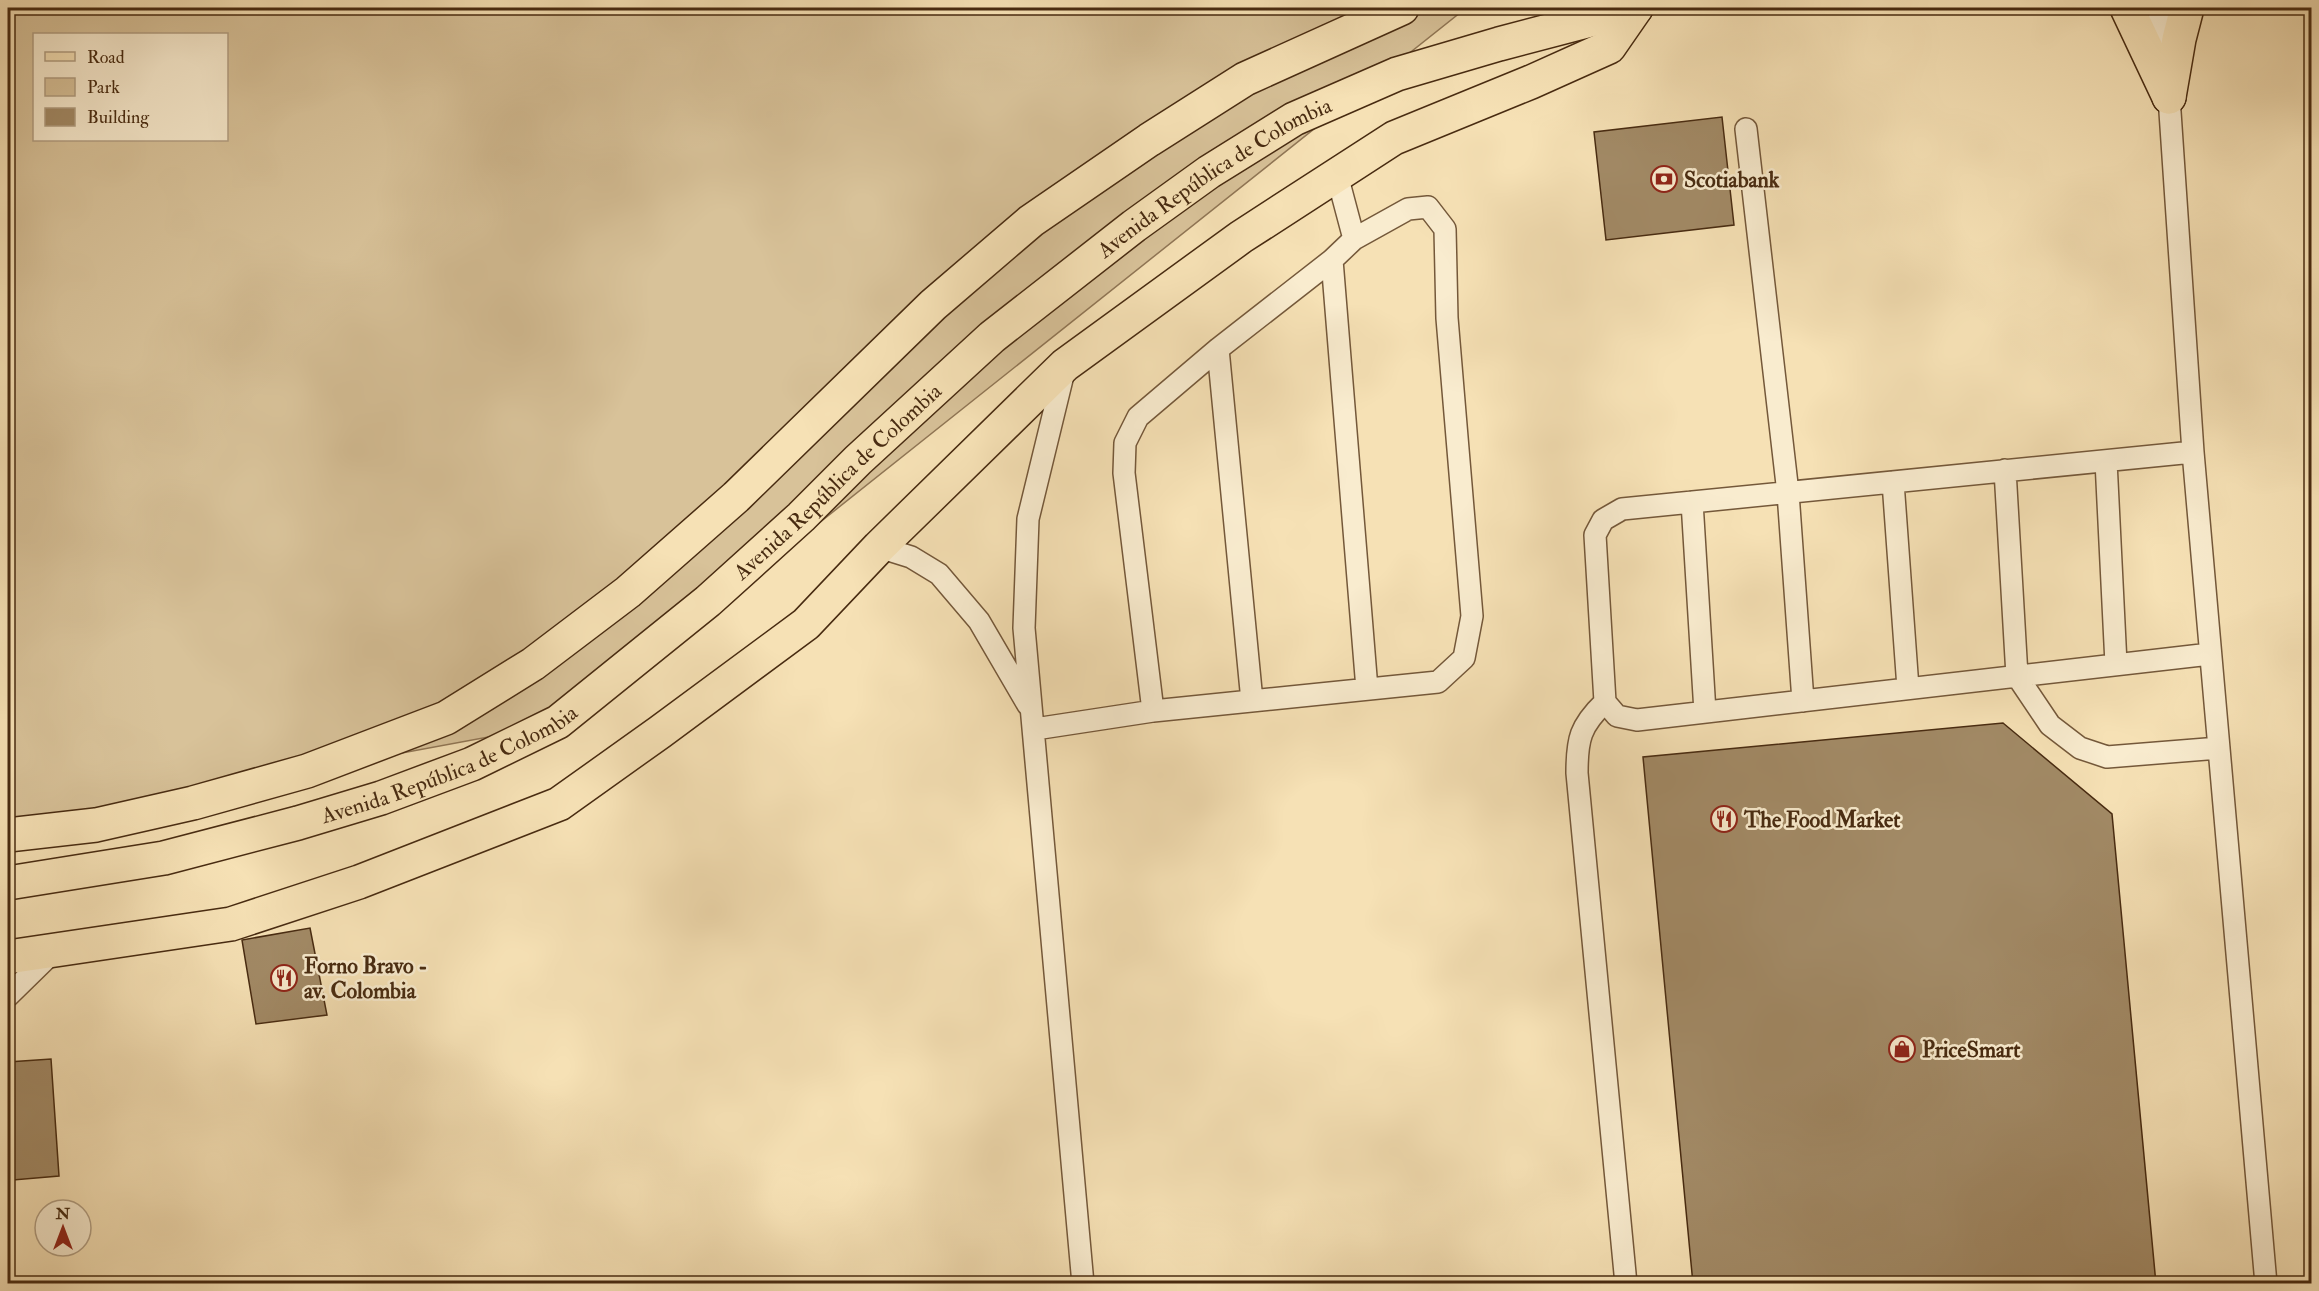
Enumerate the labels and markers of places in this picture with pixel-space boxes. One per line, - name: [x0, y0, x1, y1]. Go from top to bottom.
- bank icon: Scotiabank: [1649, 164, 1679, 194]
- place label: Scotiabank: [1684, 166, 1780, 194]
- restaurant icon: The Food Market: [1709, 804, 1739, 834]
- place label: The Food Market: [1743, 806, 1901, 834]
- place label: Forno Bravo - av. Colombia: [304, 952, 428, 1005]
- restaurant icon: Forno Bravo - av. Colombia: [269, 963, 299, 993]
- shop icon: PriceSmart: [1887, 1034, 1917, 1064]
- place label: PriceSmart: [1922, 1036, 2021, 1064]

